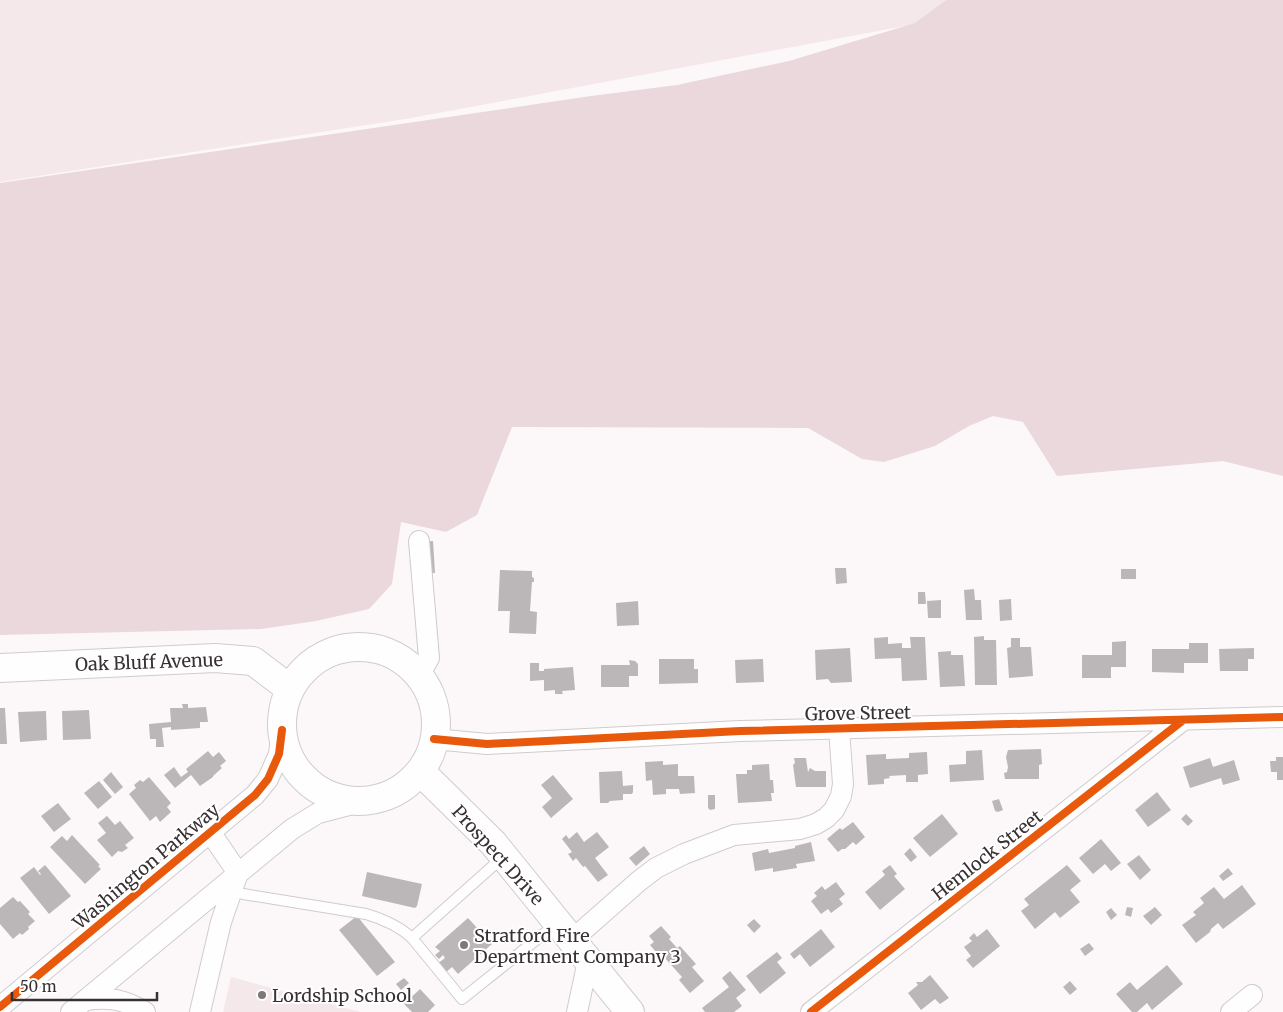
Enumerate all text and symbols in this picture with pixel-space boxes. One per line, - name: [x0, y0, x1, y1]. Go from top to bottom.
- street label: Oak Bluff Avenue: [75, 648, 223, 676]
- street label: Grove Street: [805, 701, 911, 725]
- street label: Washington Parkway: [67, 798, 224, 935]
- street label: Prospect Drive: [447, 800, 549, 910]
- street label: Hemlock Street: [927, 805, 1047, 905]
- place label: Stratford Fire Department Company 3: [474, 924, 681, 968]
- marker: Stratford Fire Department Company 3: [458, 939, 470, 951]
- scale bar: [12, 970, 158, 1002]
- text: 50 m: [20, 977, 57, 996]
- place label: Lordship School: [272, 984, 413, 1007]
- marker: Lordship School: [256, 989, 268, 1001]

